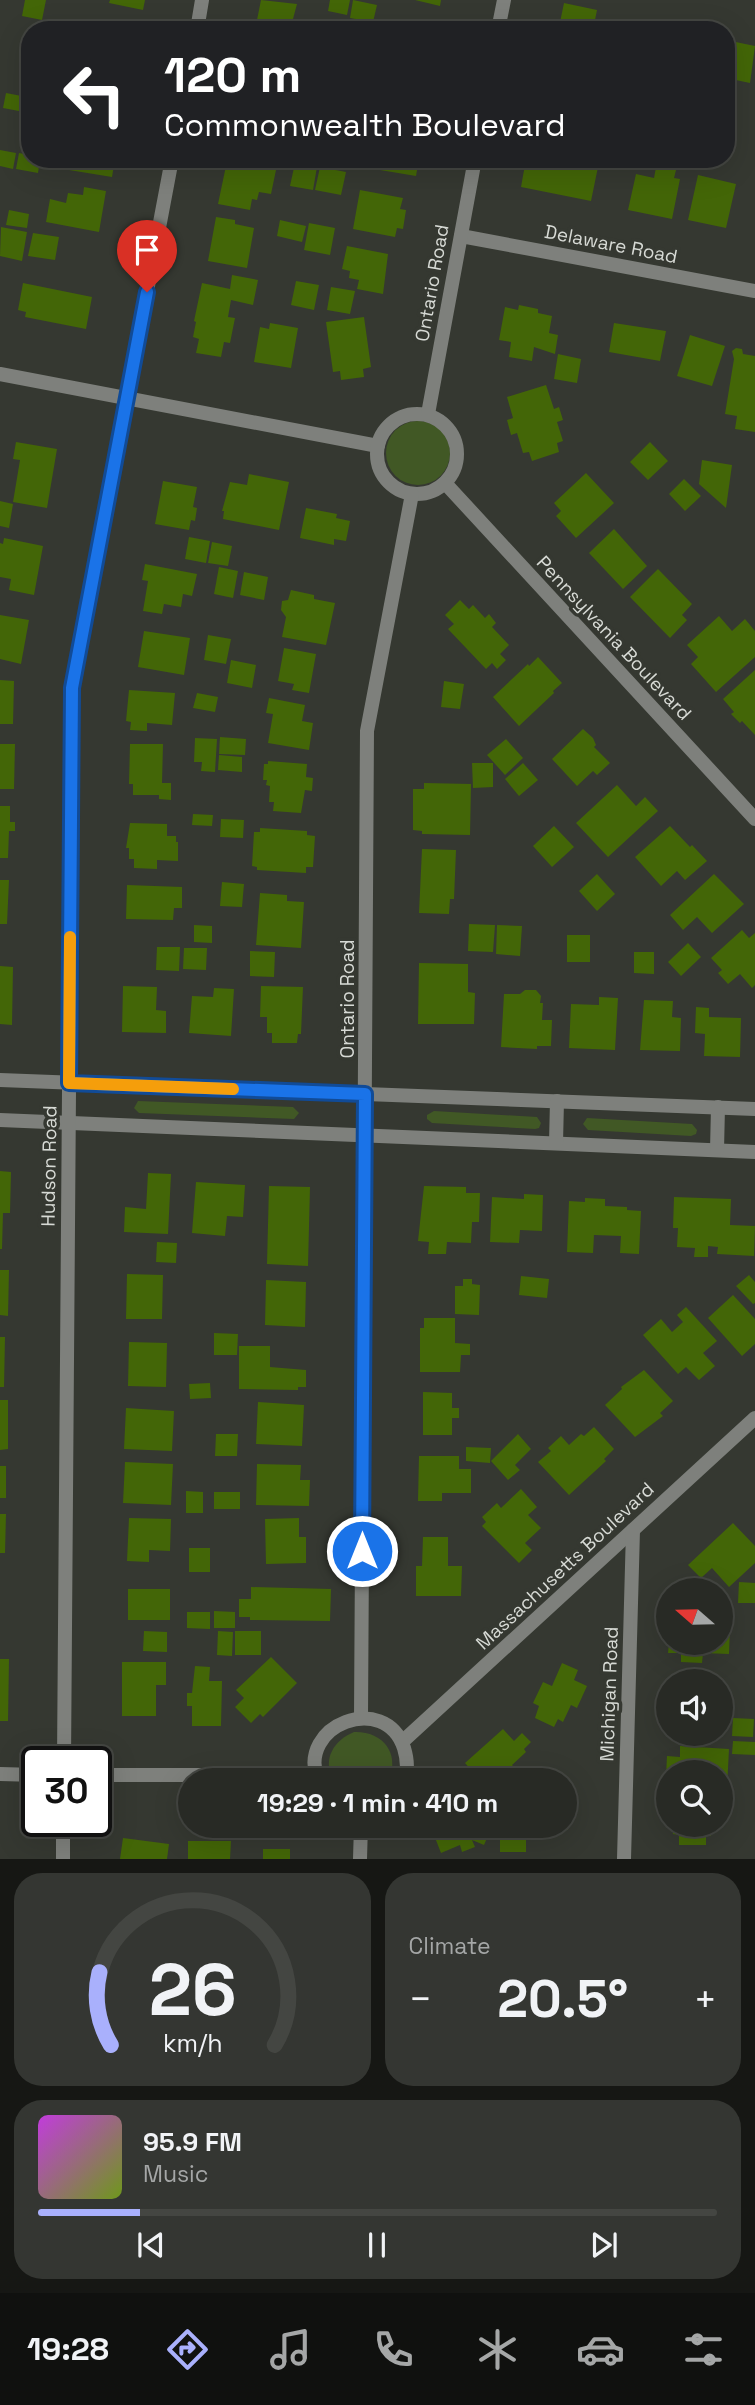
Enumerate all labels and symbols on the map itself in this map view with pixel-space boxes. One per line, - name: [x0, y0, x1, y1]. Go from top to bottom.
- street label: Delaware Road: [542, 219, 680, 269]
- pin: [117, 220, 177, 292]
- street label: Ontario Road: [409, 222, 455, 344]
- street label: Pennsylvania Boulevard: [531, 550, 697, 726]
- street label: Ontario Road: [335, 940, 360, 1058]
- street label: Hudson Road: [35, 1105, 63, 1227]
- street label: Massachusetts Boulevard: [471, 1477, 659, 1655]
- position arrow: [325, 1514, 399, 1588]
- north arrow: [656, 1578, 733, 1656]
- street label: Michigan Road: [594, 1626, 624, 1762]
- speed limit sign: 30: [21, 1746, 112, 1837]

